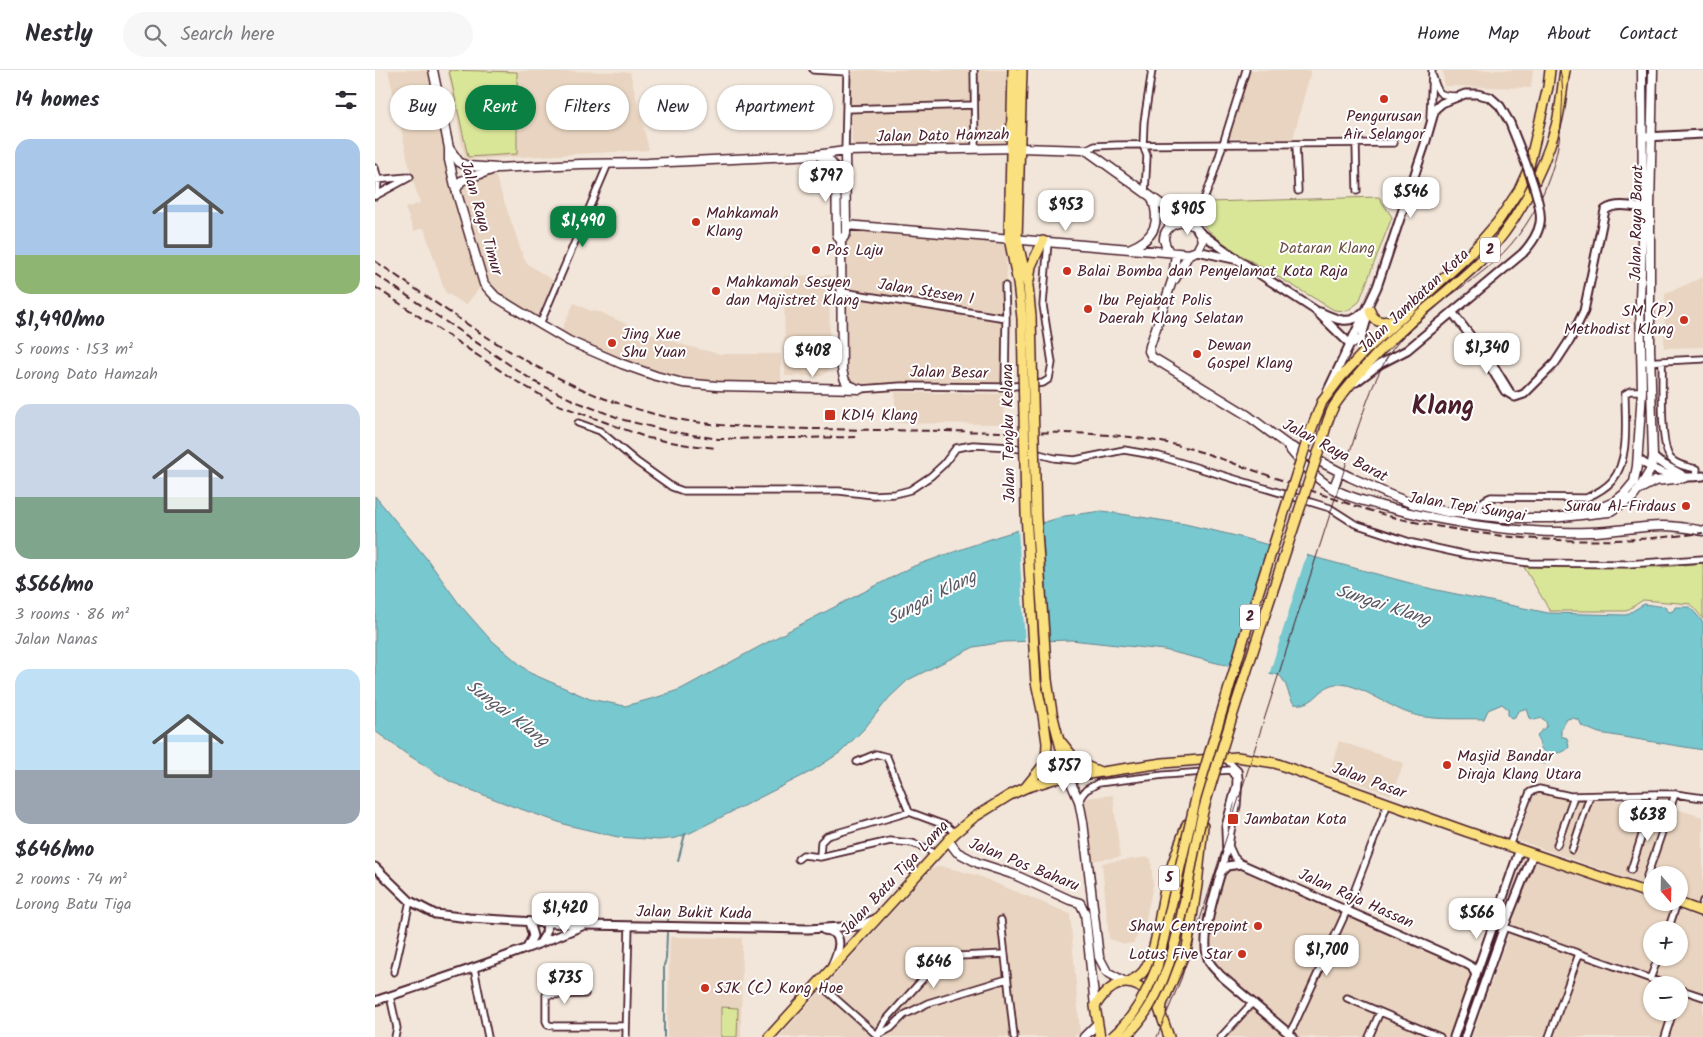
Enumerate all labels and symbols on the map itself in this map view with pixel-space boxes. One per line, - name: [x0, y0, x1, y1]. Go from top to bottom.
- marker: Pengurusan Air Selangor: [1378, 93, 1390, 105]
- place label: Pengurusan Air Selangor: [1343, 104, 1426, 147]
- street label: Jalan Dato Hamzah: [876, 122, 1010, 150]
- street label: Jalan Raya Timur: [453, 158, 510, 280]
- pin: $797: [796, 160, 856, 203]
- street label: Jalan Raya Barat: [1623, 164, 1651, 281]
- pin: $546: [1381, 176, 1441, 219]
- pin: $953: [1036, 190, 1096, 232]
- pin: $905: [1158, 194, 1218, 236]
- place label: Mahkamah Klang: [706, 201, 779, 244]
- pin: $1,490: [542, 206, 624, 248]
- marker: Mahkamah Klang: [690, 216, 702, 228]
- park label: Dataran Klang: [1279, 236, 1375, 261]
- place label: Pos Laju: [826, 238, 883, 263]
- road number: 2: [1480, 238, 1500, 262]
- street label: Jalan Jambatan Kota: [1353, 243, 1475, 359]
- marker: Pos Laju: [810, 244, 822, 256]
- place label: Balai Bomba dan Penyelamat Kota Raja: [1077, 259, 1348, 284]
- marker: Balai Bomba dan Penyelamat Kota Raja: [1061, 265, 1073, 277]
- place label: Mahkamah Sesyen dan Majistret Klang: [726, 270, 860, 313]
- street label: Jalan Stesen 1: [876, 272, 976, 312]
- marker: Mahkamah Sesyen dan Majistret Klang: [710, 285, 722, 297]
- place label: Ibu Pejabat Polis Daerah Klang Selatan: [1098, 288, 1244, 331]
- place label: SM (P) Methodist Klang: [1564, 299, 1674, 342]
- marker: Ibu Pejabat Polis Daerah Klang Selatan: [1082, 303, 1094, 315]
- marker: SM (P) Methodist Klang: [1678, 314, 1690, 326]
- place label: Jing Xue Shu Yuan: [622, 322, 686, 365]
- pin: $1,340: [1446, 332, 1528, 375]
- place label: Dewan Gospel Klang: [1207, 333, 1293, 376]
- pin: $408: [783, 336, 843, 378]
- marker: Jing Xue Shu Yuan: [606, 337, 618, 349]
- marker: Dewan Gospel Klang: [1191, 348, 1203, 360]
- street label: Jalan Besar: [910, 360, 990, 386]
- street label: Jalan Tengku Kelana: [995, 363, 1023, 503]
- district label: Klang: [1412, 386, 1474, 428]
- place label: KD14 Klang: [841, 403, 918, 428]
- marker: KD14 Klang: [823, 408, 837, 422]
- street label: Jalan Raya Barat: [1278, 413, 1393, 490]
- street label: Jalan Tepi Sungai: [1406, 485, 1529, 529]
- place label: Surau Al-Firdaus: [1564, 494, 1676, 519]
- marker: Surau Al-Firdaus: [1680, 500, 1692, 512]
- water label: Sungai Klang: [882, 562, 984, 633]
- water label: Sungai Klang: [1332, 577, 1435, 635]
- road number: 2: [1240, 604, 1260, 630]
- water label: Sungai Klang: [459, 673, 556, 756]
- place label: Masjid Bandar Diraja Klang Utara: [1457, 744, 1581, 787]
- pin: $757: [1034, 750, 1094, 793]
- street label: Jalan Pasar: [1328, 756, 1411, 807]
- marker: Masjid Bandar Diraja Klang Utara: [1441, 759, 1453, 771]
- pin: $638: [1618, 800, 1678, 842]
- place label: Jambatan Kota: [1244, 807, 1347, 832]
- marker: Jambatan Kota: [1226, 812, 1240, 826]
- street label: Jalan Batu Tiga Lama: [835, 815, 955, 941]
- street label: Jalan Pos Baharu: [965, 831, 1083, 899]
- street label: Jalan Raja Hassan: [1294, 862, 1418, 936]
- road number: 5: [1159, 866, 1179, 890]
- north arrow: [1643, 866, 1687, 911]
- pin: $1,420: [524, 892, 606, 935]
- pin: $566: [1447, 898, 1507, 940]
- street label: Jalan Bukit Kuda: [636, 899, 752, 927]
- place label: Shaw Centrepoint: [1129, 914, 1249, 939]
- marker: Shaw Centrepoint: [1252, 920, 1264, 932]
- pin: $1,700: [1286, 934, 1368, 977]
- place label: Lotus Five Star: [1129, 942, 1234, 967]
- pin: $646: [904, 946, 964, 989]
- marker: Lotus Five Star: [1236, 948, 1248, 960]
- pin: $735: [535, 962, 595, 1005]
- place label: SJK (C) Kong Hoe: [715, 976, 843, 1001]
- marker: SJK (C) Kong Hoe: [699, 982, 711, 994]

